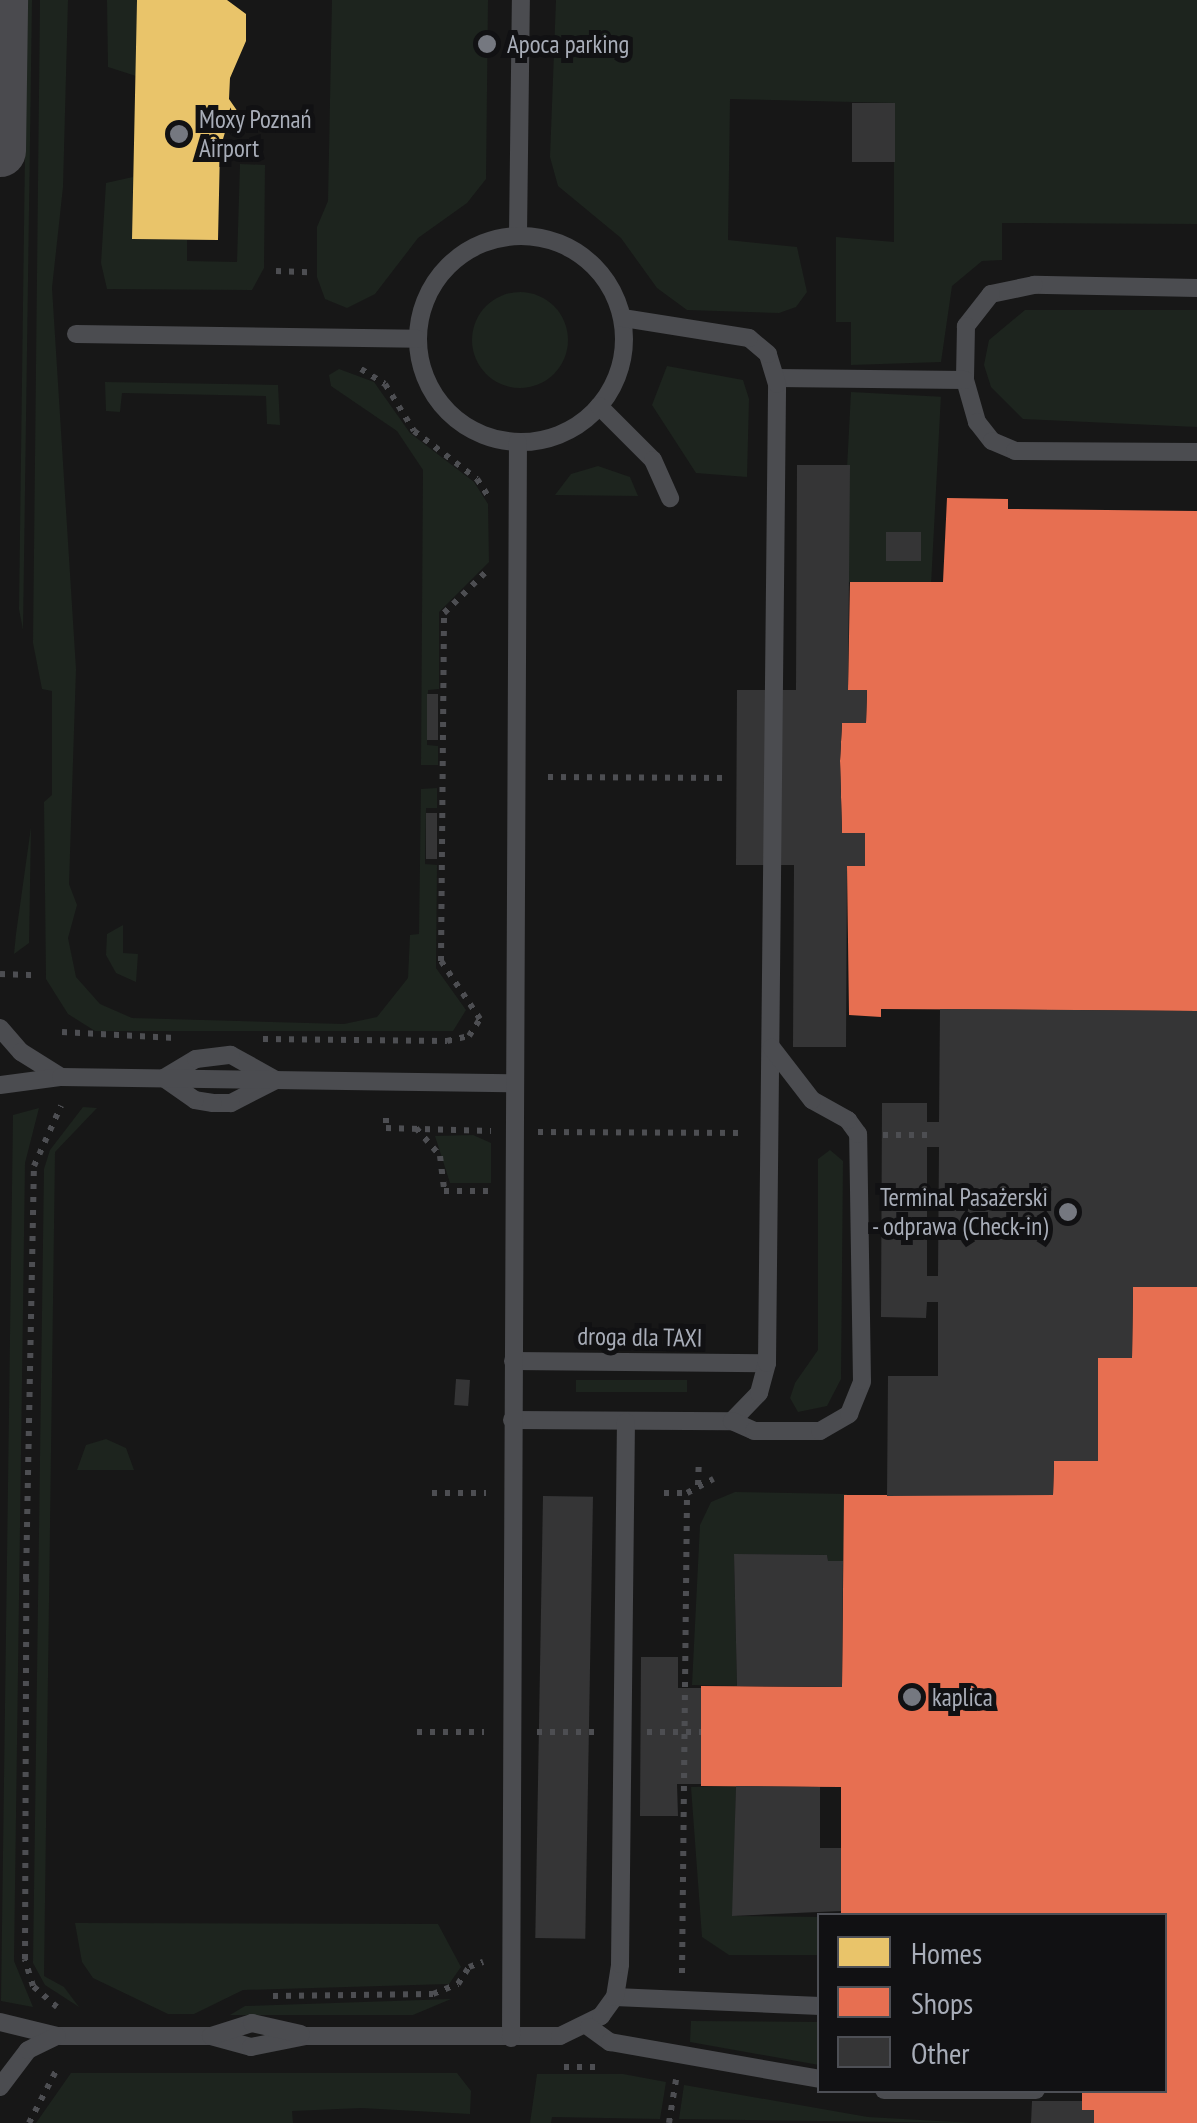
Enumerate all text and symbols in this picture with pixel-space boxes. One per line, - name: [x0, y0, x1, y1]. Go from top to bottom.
- place label: Apoca parking: [507, 29, 629, 59]
- marker: Apoca parking: [476, 33, 498, 55]
- place label: Moxy Poznań Airport: [199, 105, 312, 164]
- marker: Moxy Poznań Airport: [168, 123, 190, 145]
- place label: Terminal Pasażerski - odprawa (Check-in): [870, 1183, 1048, 1242]
- marker: Terminal Pasażerski - odprawa (Check-in): [1057, 1201, 1079, 1223]
- street label: droga dla TAXI: [577, 1321, 703, 1353]
- place label: kaplica: [932, 1682, 993, 1712]
- marker: kaplica: [901, 1686, 923, 1708]
- legend: [817, 1913, 1167, 2093]
- text: Homes: [911, 1933, 982, 1972]
- text: Shops: [911, 1983, 973, 2022]
- text: Other: [911, 2033, 970, 2072]

